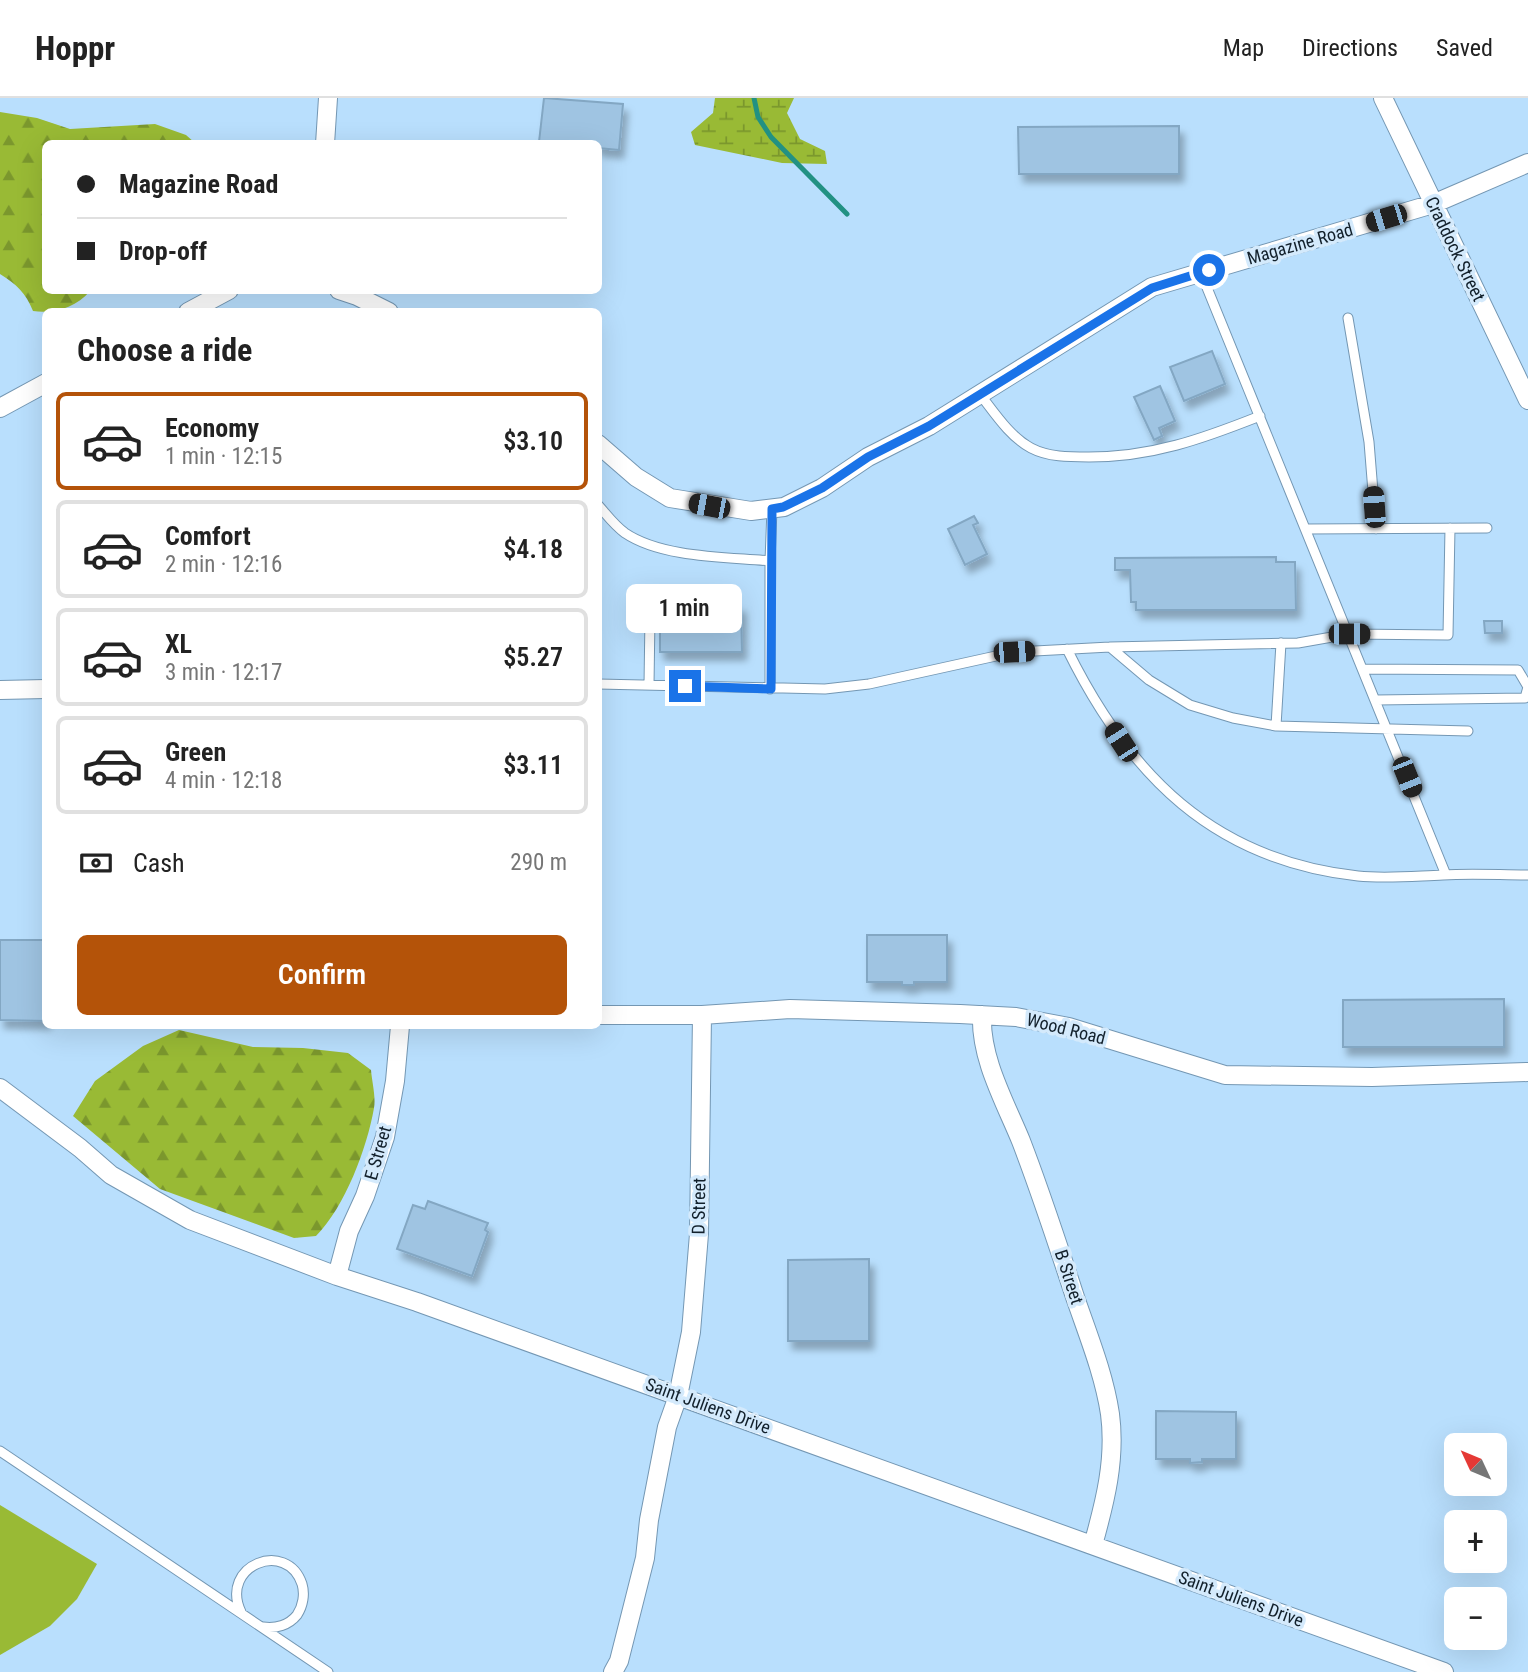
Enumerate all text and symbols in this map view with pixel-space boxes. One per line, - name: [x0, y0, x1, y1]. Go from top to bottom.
- text: Hoppr: [35, 29, 115, 68]
- text: Map: [1223, 34, 1264, 62]
- text: Directions: [1302, 34, 1398, 62]
- text: Saved: [1436, 34, 1493, 62]
- text: Magazine Road: [119, 169, 278, 199]
- street label: Craddock Street: [1421, 193, 1490, 304]
- car: [1363, 202, 1410, 234]
- street label: Magazine Road: [1244, 218, 1355, 269]
- text: Drop-off: [119, 236, 207, 266]
- route start: [1193, 254, 1225, 286]
- text: Choose a ride: [77, 331, 252, 369]
- icon: car: [81, 410, 144, 473]
- text: Economy: [165, 413, 259, 443]
- text: $3.10: [503, 426, 563, 456]
- text: 1 min · 12:15: [165, 443, 282, 470]
- car: [1363, 485, 1386, 529]
- car: [687, 492, 732, 520]
- icon: car: [81, 518, 144, 581]
- text: Comfort: [165, 521, 251, 551]
- text: $4.18: [503, 534, 563, 564]
- text: 2 min · 12:16: [165, 551, 282, 578]
- callout: 1 min: [627, 584, 743, 634]
- text: 1 min: [659, 595, 709, 622]
- car: [1329, 624, 1371, 645]
- icon: car: [81, 626, 144, 689]
- text: XL: [165, 629, 192, 659]
- car: [993, 640, 1036, 664]
- text: $5.27: [503, 642, 563, 672]
- text: 3 min · 12:17: [165, 659, 282, 686]
- route end: [669, 670, 701, 702]
- car: [1101, 719, 1142, 765]
- icon: car: [81, 734, 144, 797]
- text: Green: [165, 737, 226, 767]
- text: $3.11: [503, 750, 563, 780]
- car: [1390, 754, 1425, 800]
- text: 4 min · 12:18: [165, 767, 282, 794]
- icon: cash: [77, 844, 115, 882]
- text: Cash: [133, 848, 185, 878]
- text: 290 m: [510, 849, 567, 876]
- button: Confirm: [77, 935, 567, 1015]
- street label: Wood Road: [1024, 1009, 1108, 1048]
- street label: E Street: [360, 1123, 395, 1182]
- street label: D Street: [688, 1178, 709, 1234]
- street label: B Street: [1051, 1247, 1088, 1307]
- street label: Saint Juliens Drive: [643, 1373, 773, 1438]
- north arrow: [1444, 1433, 1507, 1496]
- map controls: [1444, 1433, 1507, 1650]
- button: +: [1444, 1510, 1507, 1573]
- street label: Saint Juliens Drive: [1176, 1566, 1306, 1631]
- button: −: [1444, 1587, 1507, 1650]

